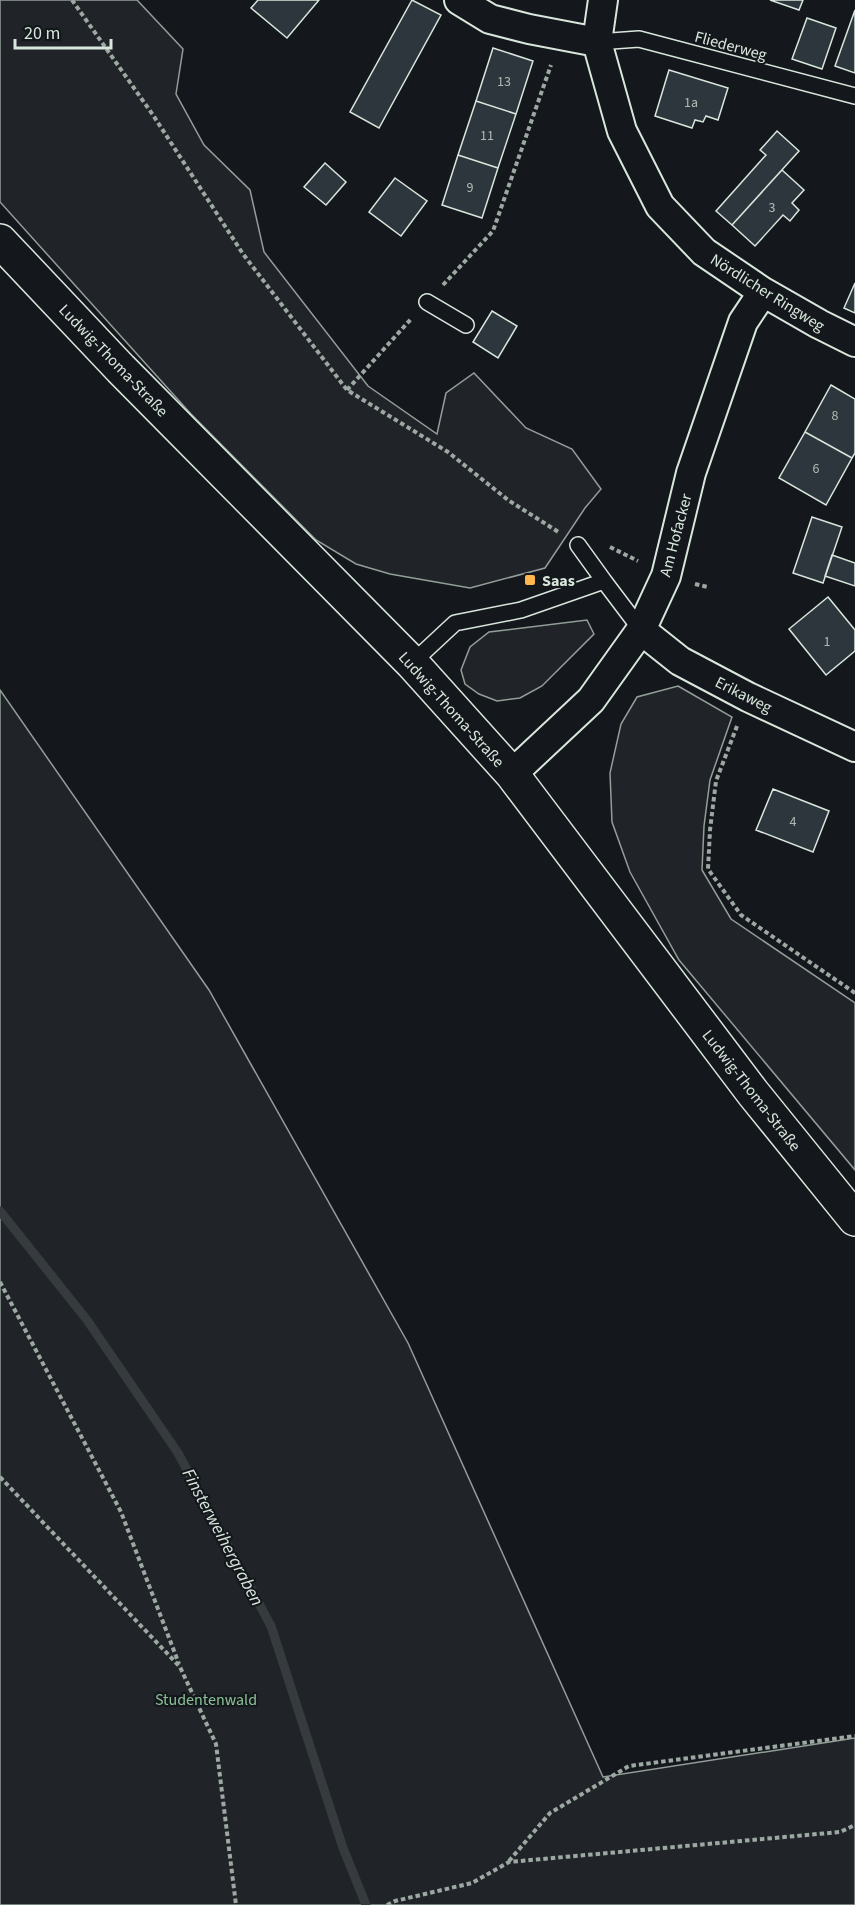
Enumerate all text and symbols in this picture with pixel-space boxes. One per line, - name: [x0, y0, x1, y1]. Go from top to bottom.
- scale bar: [15, 12, 111, 50]
- text: 20 m: [24, 21, 60, 46]
- street label: Fliederweg: [692, 26, 769, 66]
- house number: 13: [497, 72, 511, 92]
- house number: 1a: [684, 93, 698, 113]
- house number: 11: [480, 126, 494, 146]
- house number: 9: [467, 178, 474, 198]
- house number: 3: [769, 198, 776, 218]
- street label: Nördlicher Ringweg: [706, 249, 829, 337]
- street label: Ludwig-Thoma-Straße: [54, 300, 173, 422]
- house number: 8: [832, 406, 839, 426]
- house number: 6: [813, 459, 820, 479]
- street label: Am Hofacker: [654, 491, 698, 579]
- place label: Saas: [542, 570, 575, 592]
- marker: Saas: [523, 573, 537, 587]
- house number: 1: [824, 632, 831, 652]
- street label: Ludwig-Thoma-Straße: [393, 647, 509, 772]
- street label: Erikaweg: [711, 671, 776, 719]
- house number: 4: [790, 812, 797, 832]
- street label: Ludwig-Thoma-Straße: [697, 1025, 806, 1156]
- water label: Finsterweihergraben: [176, 1464, 269, 1610]
- park label: Studentenwald: [155, 1689, 257, 1711]

